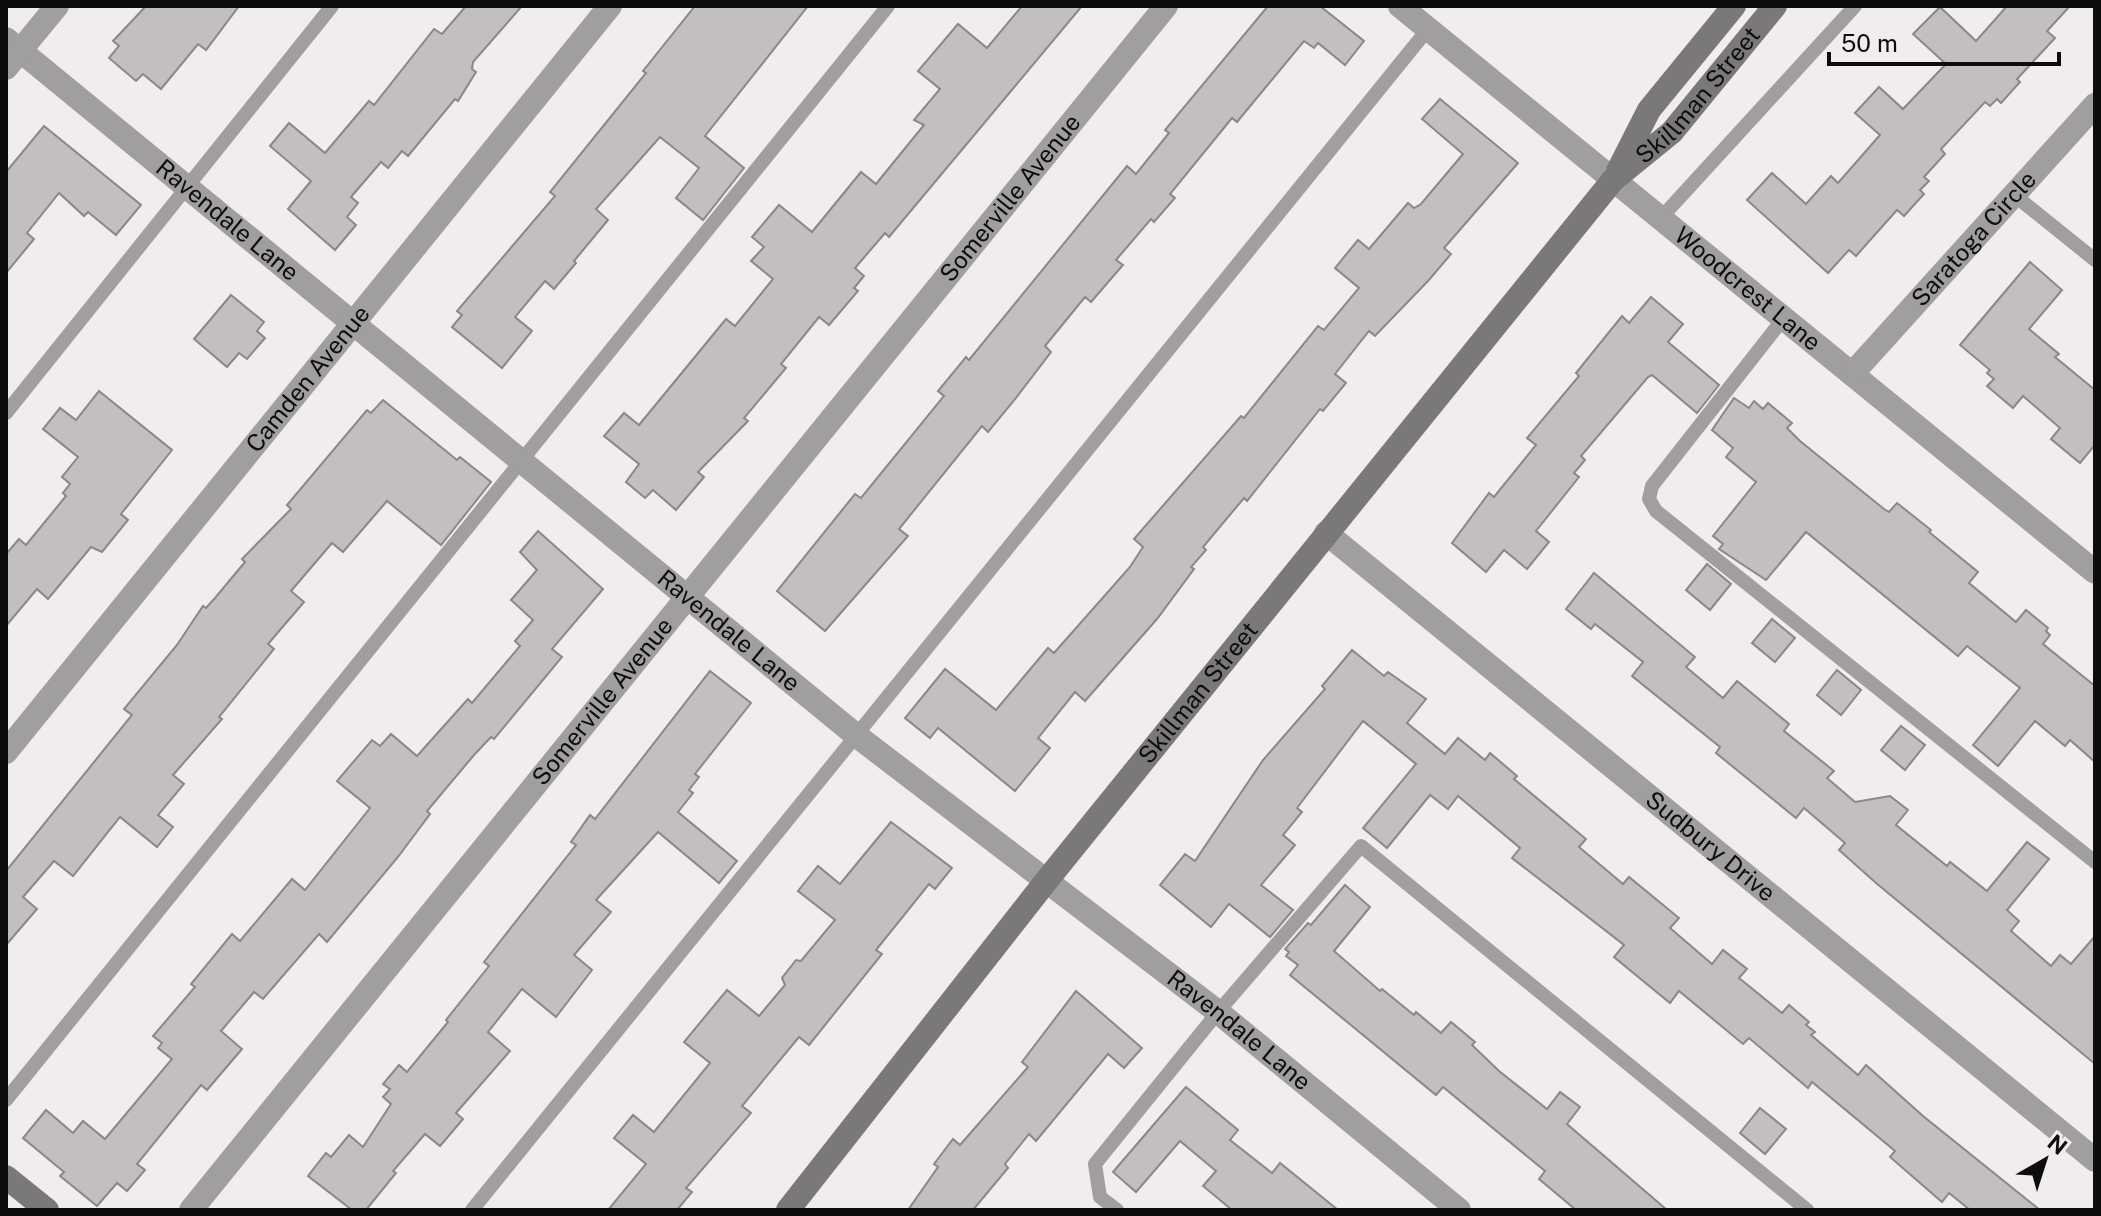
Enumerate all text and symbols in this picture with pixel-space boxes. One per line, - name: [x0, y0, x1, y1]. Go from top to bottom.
- scale bar: [1829, 16, 2059, 66]
- street label: Skillman Street: [1630, 21, 1765, 169]
- text: 50 m: [1841, 29, 1898, 57]
- street label: Somerville Avenue: [933, 108, 1086, 287]
- street label: Ravendale Lane: [151, 153, 305, 286]
- street label: Saratoga Circle: [1905, 165, 2041, 312]
- street label: Woodcrest Lane: [1669, 220, 1827, 356]
- street label: Camden Avenue: [240, 299, 375, 457]
- street label: Ravendale Lane: [652, 563, 806, 697]
- street label: Somerville Avenue: [526, 612, 678, 790]
- street label: Skillman Street: [1132, 616, 1263, 769]
- street label: Sudbury Drive: [1641, 785, 1781, 907]
- street label: Ravendale Lane: [1162, 963, 1317, 1095]
- north arrow: [2005, 1120, 2085, 1200]
- text: N: [2043, 1129, 2072, 1160]

